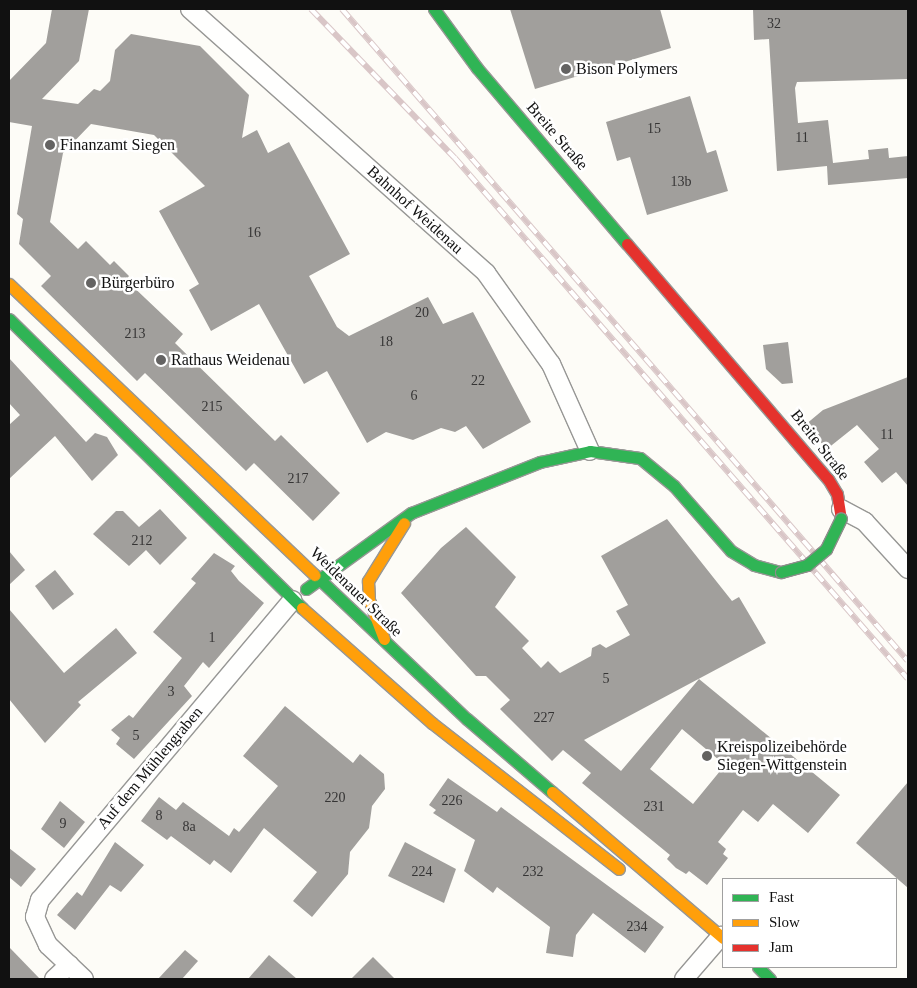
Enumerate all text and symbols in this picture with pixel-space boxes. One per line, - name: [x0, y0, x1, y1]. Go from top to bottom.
- house number: 32: [767, 16, 781, 32]
- place label: Bison Polymers: [576, 59, 678, 79]
- marker: Bison Polymers: [560, 63, 572, 75]
- street label: Breite Straße: [522, 98, 592, 174]
- house number: 15: [647, 121, 661, 137]
- house number: 11: [795, 130, 809, 146]
- place label: Finanzamt Siegen: [60, 135, 175, 155]
- marker: Finanzamt Siegen: [44, 139, 56, 151]
- street label: Bahnhof Weidenau: [363, 162, 467, 258]
- house number: 13b: [670, 174, 691, 190]
- house number: 16: [247, 225, 261, 241]
- place label: Bürgerbüro: [101, 273, 174, 293]
- marker: Bürgerbüro: [85, 277, 97, 289]
- house number: 20: [415, 305, 429, 321]
- house number: 213: [124, 326, 146, 342]
- house number: 18: [379, 334, 393, 350]
- place label: Rathaus Weidenau: [171, 350, 290, 370]
- marker: Rathaus Weidenau: [155, 354, 167, 366]
- house number: 22: [471, 373, 485, 389]
- house number: 6: [410, 388, 418, 404]
- house number: 215: [202, 399, 222, 415]
- street label: Breite Straße: [787, 406, 853, 484]
- house number: 11: [880, 427, 894, 443]
- house number: 217: [288, 471, 308, 487]
- house number: 212: [132, 533, 152, 549]
- street label: Weidenauer Straße: [306, 543, 406, 641]
- house number: 1: [208, 630, 216, 646]
- house number: 5: [602, 671, 610, 687]
- house number: 3: [168, 684, 175, 700]
- street label: Auf dem Mühlengraben: [93, 703, 207, 833]
- house number: 227: [534, 710, 554, 726]
- house number: 5: [132, 728, 140, 744]
- place label: Kreispolizeibehörde Siegen-Wittgenstein: [717, 737, 847, 775]
- marker: Kreispolizeibehörde Siegen-Wittgenstein: [701, 750, 713, 762]
- house number: 220: [324, 790, 346, 806]
- house number: 226: [442, 793, 462, 809]
- house number: 231: [644, 799, 664, 815]
- house number: 8: [156, 808, 162, 824]
- house number: 9: [60, 816, 66, 832]
- house number: 8a: [182, 819, 196, 835]
- house number: 224: [412, 864, 432, 880]
- house number: 232: [522, 864, 544, 880]
- legend: [722, 878, 897, 968]
- text: Fast: [769, 889, 794, 905]
- text: Slow: [769, 914, 800, 930]
- house number: 234: [626, 919, 648, 935]
- text: Jam: [769, 939, 793, 955]

